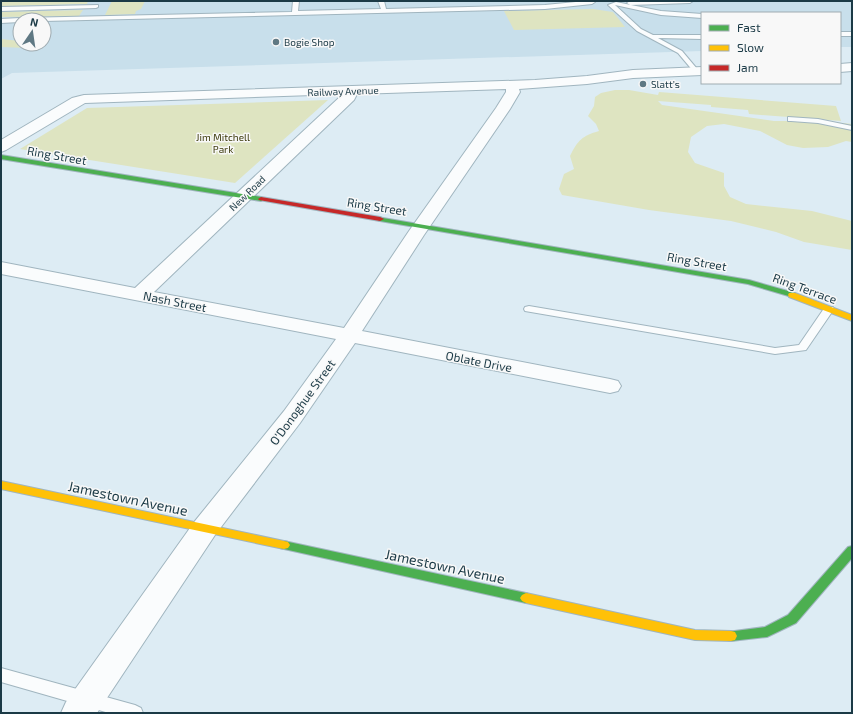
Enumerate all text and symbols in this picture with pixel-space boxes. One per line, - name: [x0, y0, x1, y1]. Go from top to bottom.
- north arrow: [12, 12, 52, 52]
- legend: [701, 12, 841, 84]
- text: N: [29, 15, 40, 29]
- text: Fast: [737, 20, 761, 34]
- place label: Bogie Shop: [284, 36, 335, 48]
- marker: Bogie Shop: [271, 37, 281, 47]
- text: Slow: [737, 40, 764, 54]
- text: Jam: [737, 60, 758, 74]
- place label: Slatt’s: [651, 78, 680, 90]
- marker: Slatt’s: [638, 79, 648, 89]
- street label: Railway Avenue: [307, 84, 379, 98]
- park label: Jim Mitchell Park: [196, 131, 250, 155]
- street label: Ring Street: [26, 143, 88, 167]
- street label: New Road: [226, 173, 268, 213]
- street label: Ring Street: [346, 194, 408, 218]
- street label: Ring Street: [666, 249, 728, 273]
- street label: Ring Terrace: [771, 270, 839, 306]
- street label: Nash Street: [142, 288, 208, 314]
- street label: Oblate Drive: [445, 348, 513, 374]
- street label: O'Donoghue Street: [266, 356, 338, 447]
- street label: Jamestown Avenue: [67, 477, 189, 519]
- street label: Jamestown Avenue: [384, 545, 506, 587]

